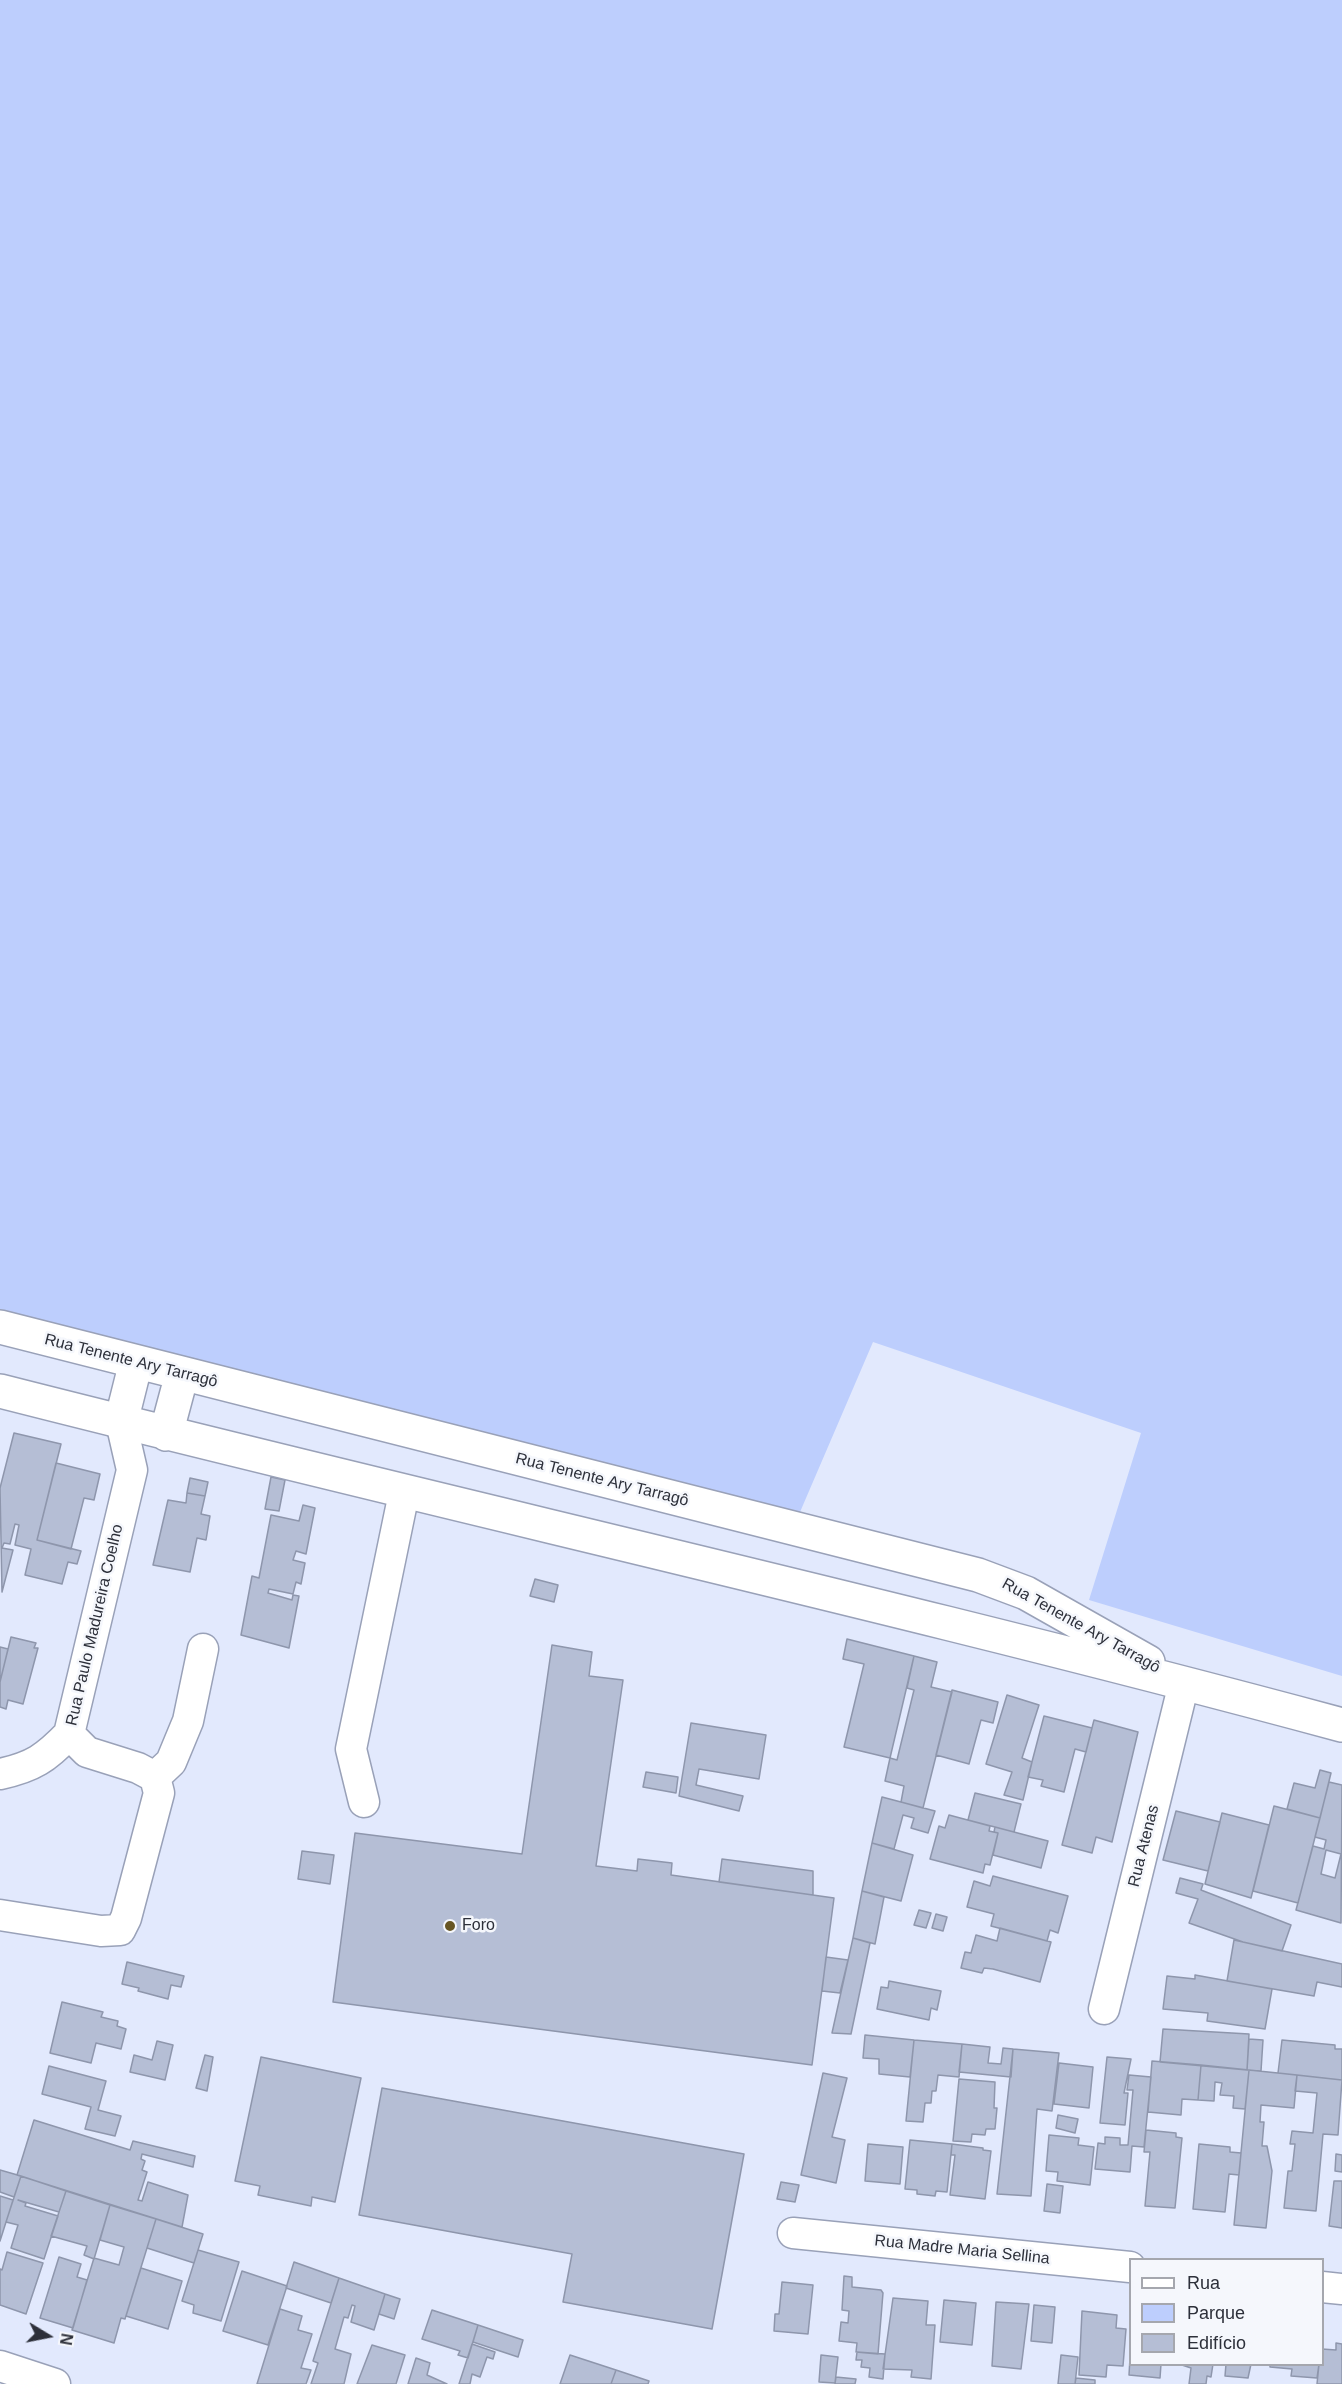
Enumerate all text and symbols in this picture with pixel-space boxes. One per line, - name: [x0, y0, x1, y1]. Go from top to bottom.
- street label: Rua Tenente Ary Tarragô: [42, 1330, 220, 1392]
- street label: Rua Tenente Ary Tarragô: [513, 1449, 691, 1511]
- street label: Rua Paulo Madureira Coelho: [62, 1522, 128, 1728]
- street label: Rua Tenente Ary Tarragô: [999, 1574, 1163, 1678]
- street label: Rua Atenas: [1125, 1803, 1163, 1889]
- place label: Foro: [462, 1916, 495, 1936]
- marker: Foro: [443, 1919, 457, 1933]
- street label: Rua Madre Maria Sellina: [873, 2231, 1051, 2269]
- legend: [1129, 2258, 1324, 2366]
- text: Rua: [1187, 2273, 1220, 2293]
- text: Parque: [1187, 2303, 1245, 2323]
- north arrow: [18, 2306, 78, 2366]
- text: N: [57, 2332, 76, 2346]
- text: Edifício: [1187, 2333, 1246, 2353]

